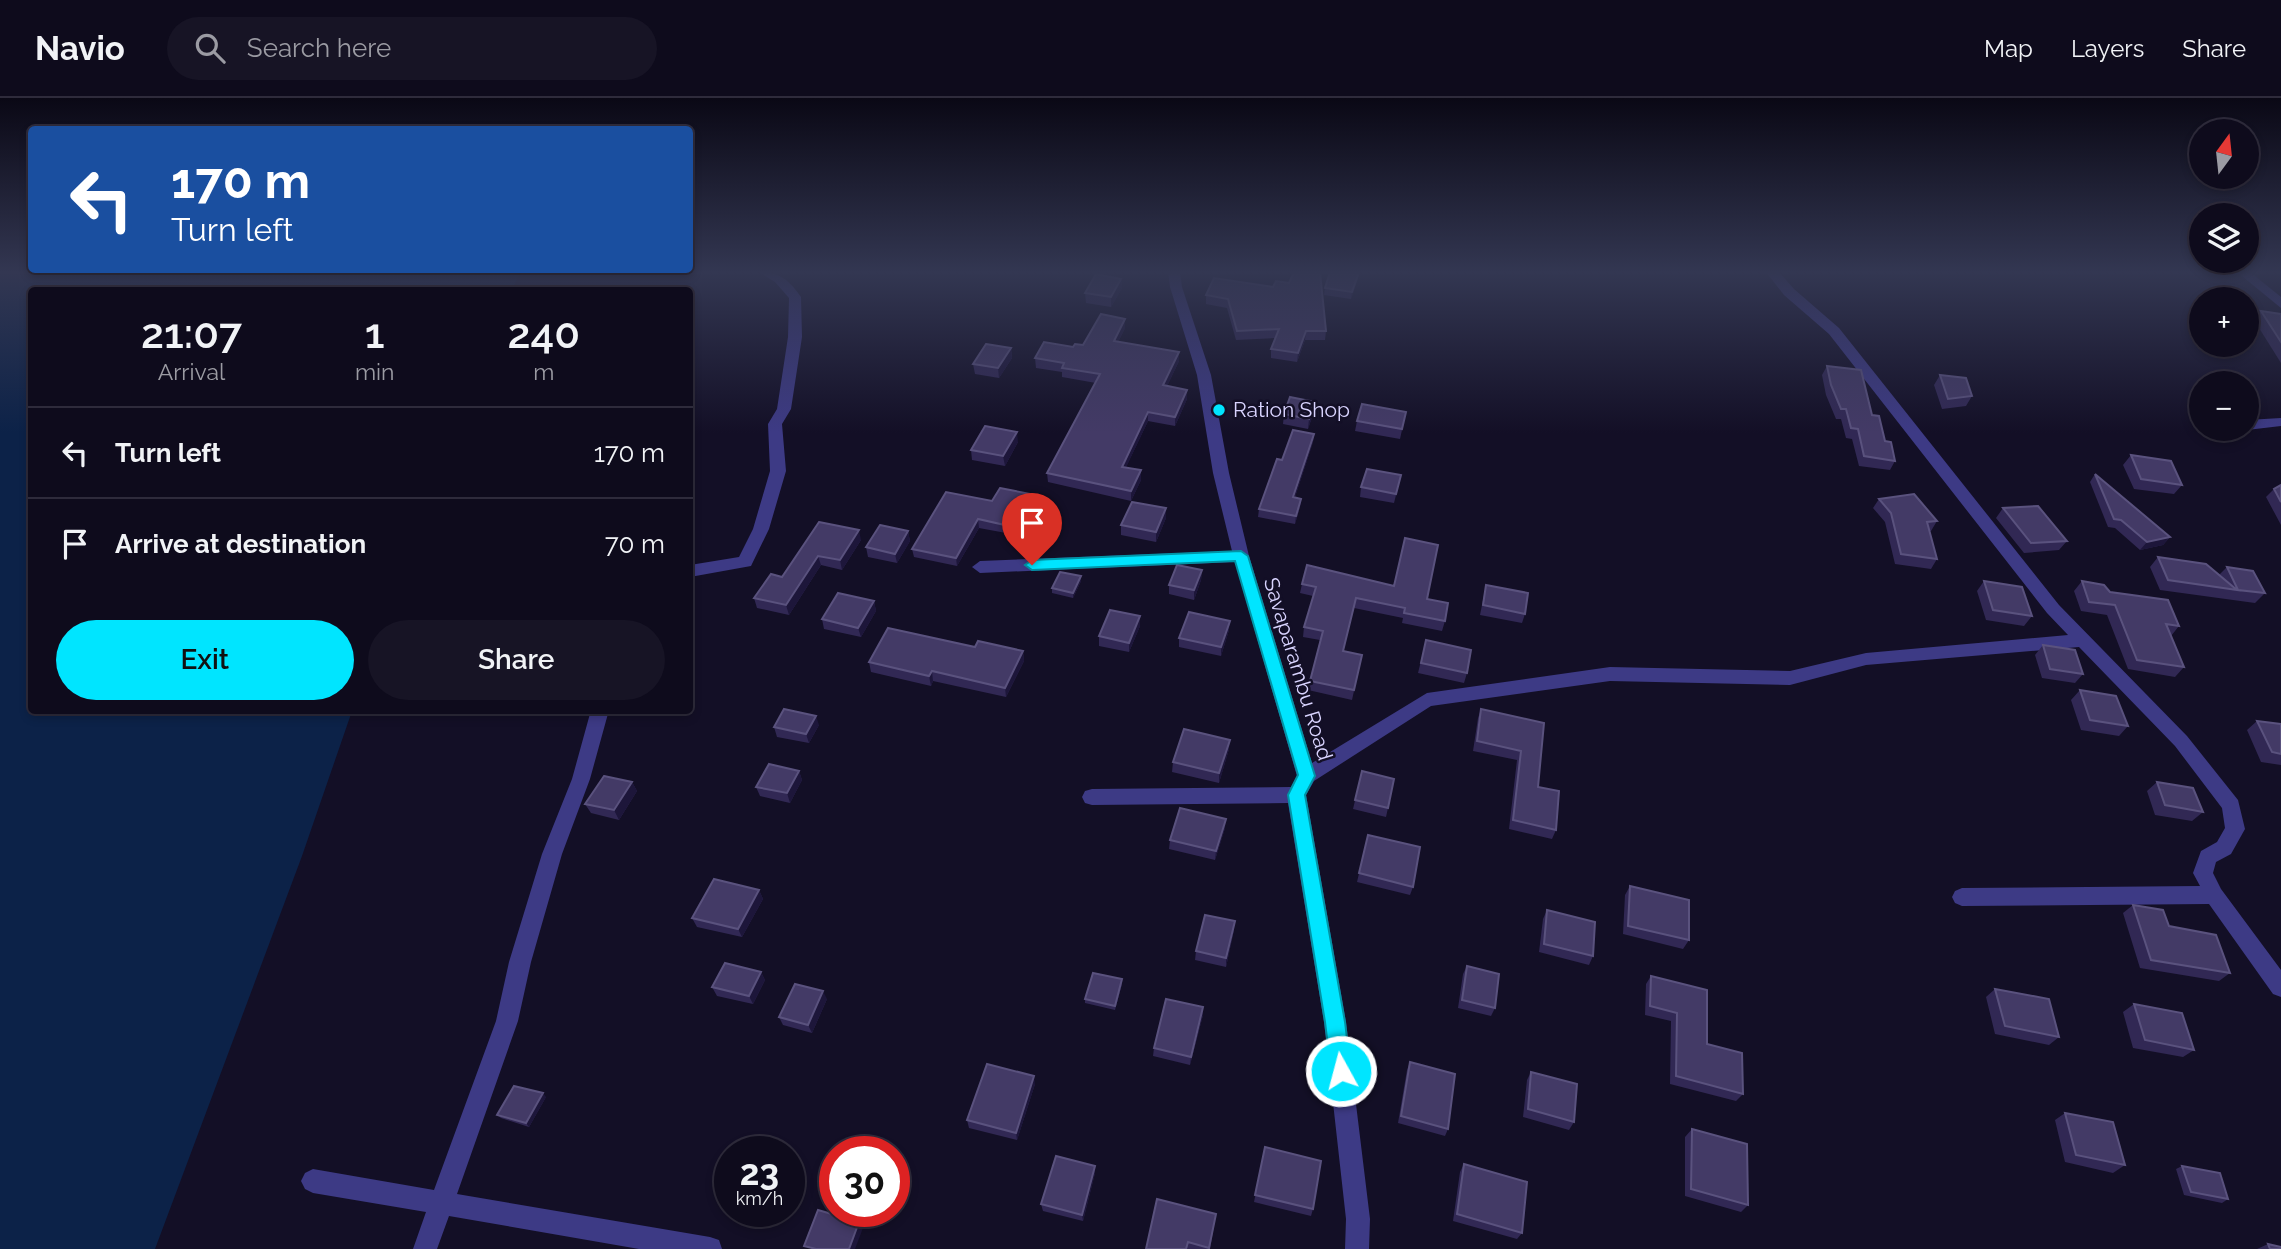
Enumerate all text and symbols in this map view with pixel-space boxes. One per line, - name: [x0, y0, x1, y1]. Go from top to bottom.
- search box: [167, 17, 657, 80]
- text: Navio: [35, 29, 125, 68]
- icon: search: [191, 29, 229, 67]
- text: Search here: [247, 33, 391, 63]
- text: Map: [1984, 34, 2033, 63]
- text: Layers: [2071, 34, 2144, 63]
- text: Share: [2182, 34, 2246, 63]
- north arrow: [2189, 119, 2259, 189]
- map controls: [2189, 119, 2259, 441]
- text: 170 m: [171, 152, 310, 209]
- icon: left: [56, 154, 147, 245]
- button: layers: [2189, 203, 2259, 273]
- text: Turn left: [171, 211, 293, 248]
- button: +: [2189, 287, 2259, 357]
- text: 21:07: [141, 309, 242, 358]
- text: 1: [365, 309, 385, 358]
- text: 240: [507, 309, 580, 358]
- text: Arrival: [158, 358, 225, 385]
- text: min: [355, 358, 395, 385]
- text: m: [533, 358, 554, 385]
- button: −: [2189, 371, 2259, 441]
- place label: Ration Shop: [1233, 397, 1350, 422]
- marker: Ration Shop: [1211, 402, 1227, 418]
- icon: left: [56, 434, 94, 472]
- text: Turn left: [115, 438, 221, 468]
- text: 170 m: [594, 438, 665, 468]
- pin: [1002, 493, 1062, 565]
- icon: arrive: [1013, 504, 1051, 542]
- icon: arrive: [56, 525, 94, 563]
- text: Arrive at destination: [115, 529, 366, 559]
- text: 70 m: [605, 529, 665, 559]
- street label: Savaparambu Road: [1259, 574, 1338, 763]
- button: Exit: [56, 620, 354, 700]
- button: Share: [368, 620, 665, 700]
- position arrow: [1304, 1034, 1378, 1108]
- speed limit sign: 30: [819, 1136, 910, 1227]
- text: 23: [740, 1152, 779, 1193]
- text: km/h: [736, 1188, 783, 1209]

